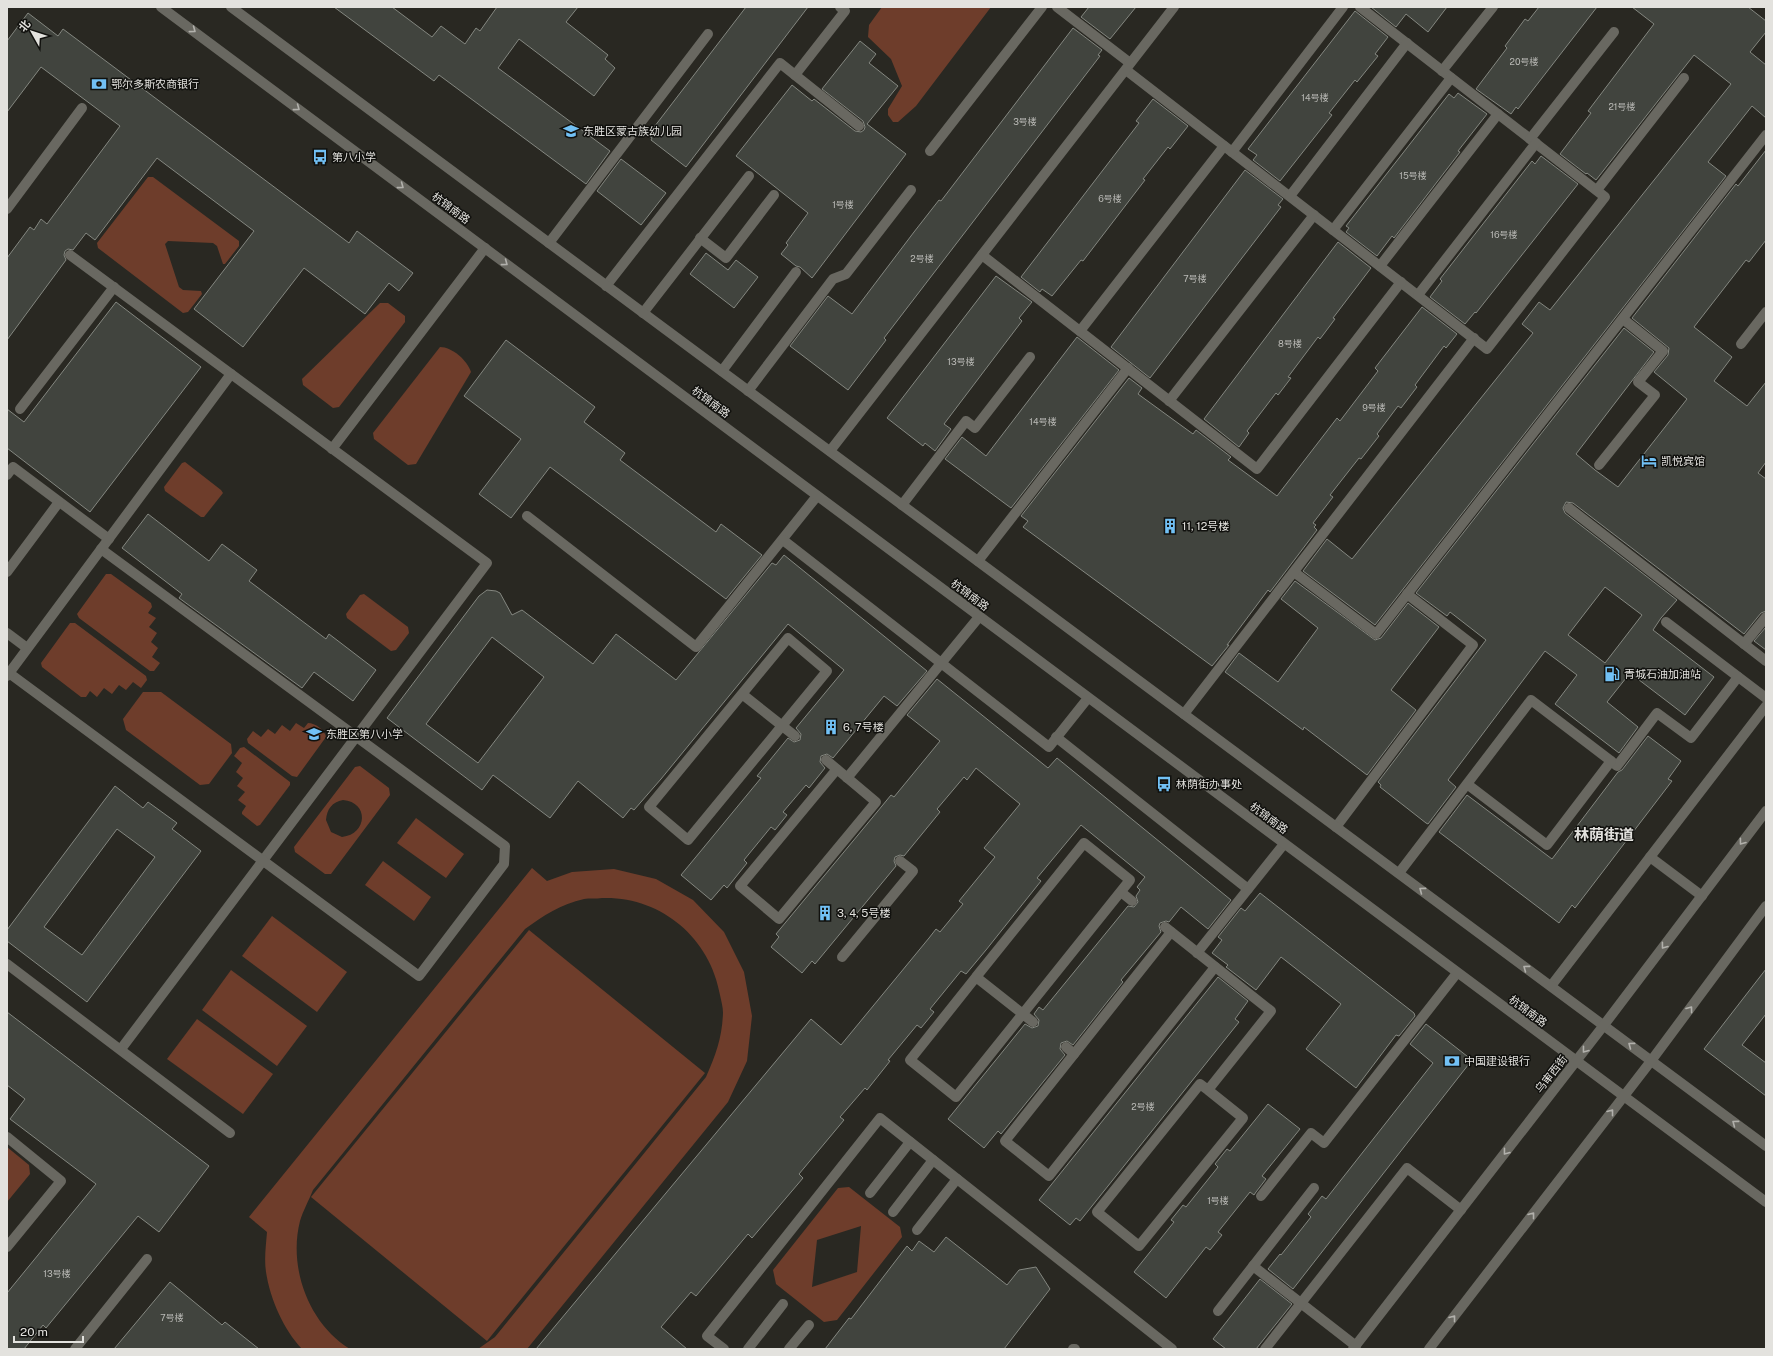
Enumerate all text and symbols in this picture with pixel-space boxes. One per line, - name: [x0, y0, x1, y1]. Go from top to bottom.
- north arrow: [12, 12, 52, 52]
- text: 北: [16, 18, 32, 34]
- one-way arrow: [188, 25, 195, 32]
- house number: 20号楼: [1510, 56, 1538, 67]
- bank icon: 鄂尔多斯农商银行: [90, 75, 108, 93]
- place label: 鄂尔多斯农商银行: [111, 78, 199, 90]
- house number: 14号楼: [1301, 92, 1329, 103]
- house number: 21号楼: [1608, 101, 1636, 112]
- one-way arrow: [292, 103, 299, 110]
- house number: 3号楼: [1013, 116, 1037, 127]
- school or university icon: 东胜区蒙古族幼儿园: [562, 122, 580, 140]
- place label: 东胜区蒙古族幼儿园: [583, 125, 682, 137]
- bus stop icon: 第八小学: [311, 148, 329, 166]
- place label: 第八小学: [332, 151, 376, 163]
- house number: 15号楼: [1399, 170, 1427, 181]
- one-way arrow: [397, 181, 404, 188]
- street label: 杭锦南路: [430, 190, 472, 226]
- house number: 6号楼: [1098, 193, 1122, 204]
- house number: 1号楼: [832, 199, 854, 210]
- house number: 16号楼: [1490, 229, 1518, 240]
- house number: 2号楼: [910, 253, 934, 264]
- one-way arrow: [501, 259, 508, 266]
- house number: 7号楼: [1183, 273, 1207, 284]
- house number: 8号楼: [1278, 338, 1302, 349]
- house number: 13号楼: [947, 356, 975, 367]
- street label: 杭锦南路: [690, 384, 732, 420]
- house number: 9号楼: [1362, 402, 1386, 413]
- house number: 14号楼: [1029, 416, 1057, 427]
- hotel icon: 凯悦宾馆: [1640, 452, 1658, 470]
- place label: 凯悦宾馆: [1661, 455, 1705, 467]
- building icon: 11, 12号楼: [1161, 517, 1179, 535]
- place label: 11, 12号楼: [1182, 520, 1229, 532]
- street label: 杭锦南路: [949, 577, 991, 613]
- fuel station icon: 青城石油加油站: [1603, 665, 1621, 683]
- place label: 青城石油加油站: [1624, 668, 1701, 680]
- building icon: 6, 7号楼: [822, 718, 840, 736]
- place label: 6, 7号楼: [843, 721, 884, 733]
- school or university icon: 东胜区第八小学: [305, 725, 323, 743]
- place label: 东胜区第八小学: [326, 728, 403, 740]
- bus stop icon: 林荫街办事处: [1155, 775, 1173, 793]
- place label: 林荫街办事处: [1176, 778, 1242, 790]
- street label: 杭锦南路: [1248, 800, 1290, 836]
- district label: 林荫街道: [1574, 826, 1634, 843]
- one-way arrow: [1740, 838, 1747, 845]
- one-way arrow: [1419, 887, 1426, 895]
- building icon: 3, 4, 5号楼: [816, 904, 834, 922]
- place label: 3, 4, 5号楼: [837, 907, 890, 919]
- one-way arrow: [1661, 942, 1669, 949]
- one-way arrow: [1524, 966, 1531, 973]
- street label: 杭锦南路: [1507, 993, 1549, 1029]
- one-way arrow: [1685, 1006, 1692, 1013]
- one-way arrow: [1628, 1043, 1635, 1050]
- one-way arrow: [1583, 1045, 1590, 1052]
- bank icon: 中国建设银行: [1443, 1052, 1461, 1070]
- street label: 乌审西街: [1533, 1053, 1569, 1095]
- place label: 中国建设银行: [1464, 1055, 1530, 1067]
- house number: 2号楼: [1131, 1101, 1155, 1112]
- one-way arrow: [1606, 1110, 1613, 1117]
- one-way arrow: [1732, 1121, 1739, 1128]
- one-way arrow: [1504, 1148, 1511, 1155]
- house number: 1号楼: [1207, 1195, 1229, 1206]
- one-way arrow: [1527, 1213, 1534, 1220]
- house number: 13号楼: [43, 1268, 71, 1279]
- house number: 7号楼: [160, 1312, 184, 1323]
- one-way arrow: [1448, 1316, 1455, 1323]
- scale bar: [14, 1318, 83, 1344]
- text: 20 m: [20, 1325, 48, 1339]

